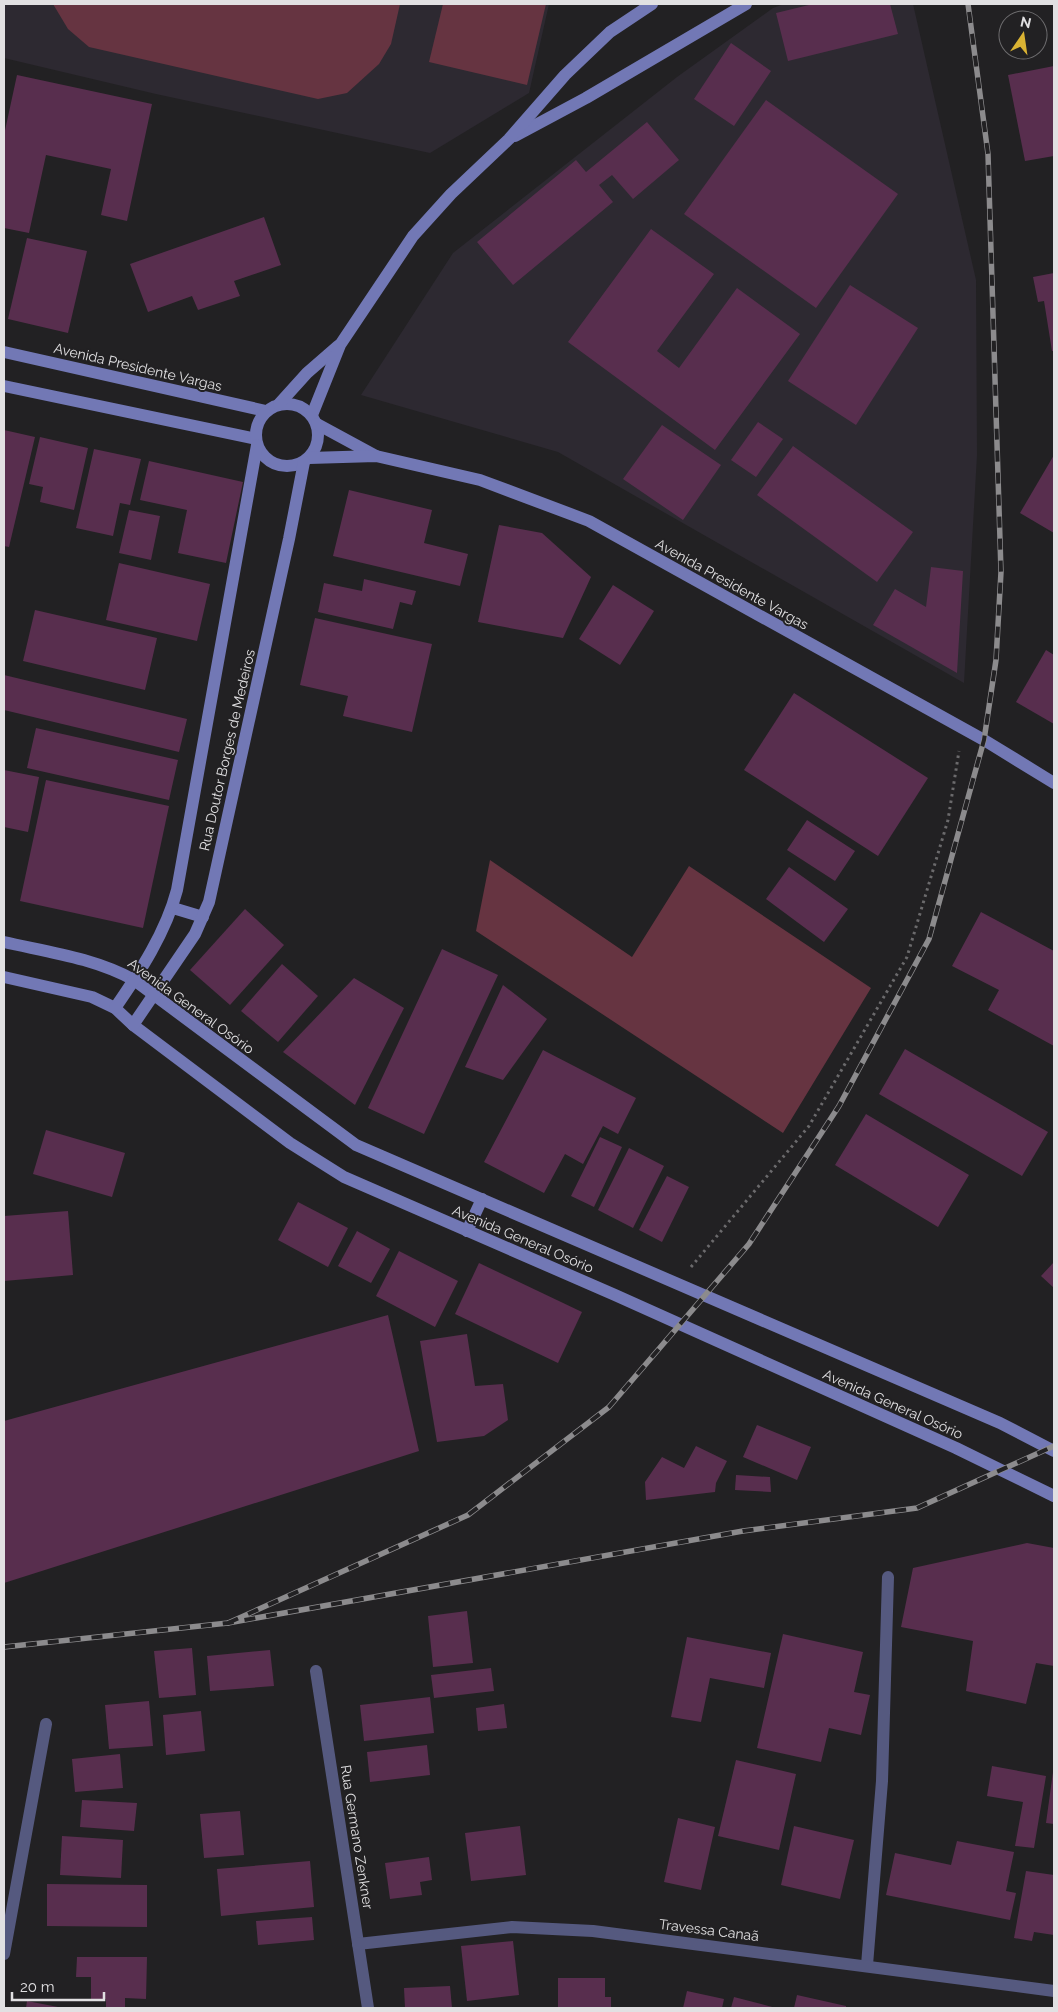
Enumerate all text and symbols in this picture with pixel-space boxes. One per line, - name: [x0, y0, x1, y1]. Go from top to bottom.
- north arrow: [998, 10, 1048, 60]
- text: N: [1019, 13, 1033, 31]
- street label: Avenida Presidente Vargas: [52, 340, 224, 394]
- street label: Avenida Presidente Vargas: [653, 535, 811, 633]
- street label: Rua Doutor Borges de Medeiros: [196, 647, 258, 852]
- street label: Avenida General Osório: [125, 955, 257, 1057]
- street label: Avenida General Osório: [450, 1202, 596, 1276]
- street label: Avenida General Osório: [821, 1366, 965, 1442]
- street label: Rua Germano Zenkner: [338, 1764, 376, 1910]
- street label: Travessa Canaã: [658, 1916, 760, 1944]
- scale bar: [12, 1970, 105, 2002]
- text: 20 m: [20, 1978, 55, 1996]

